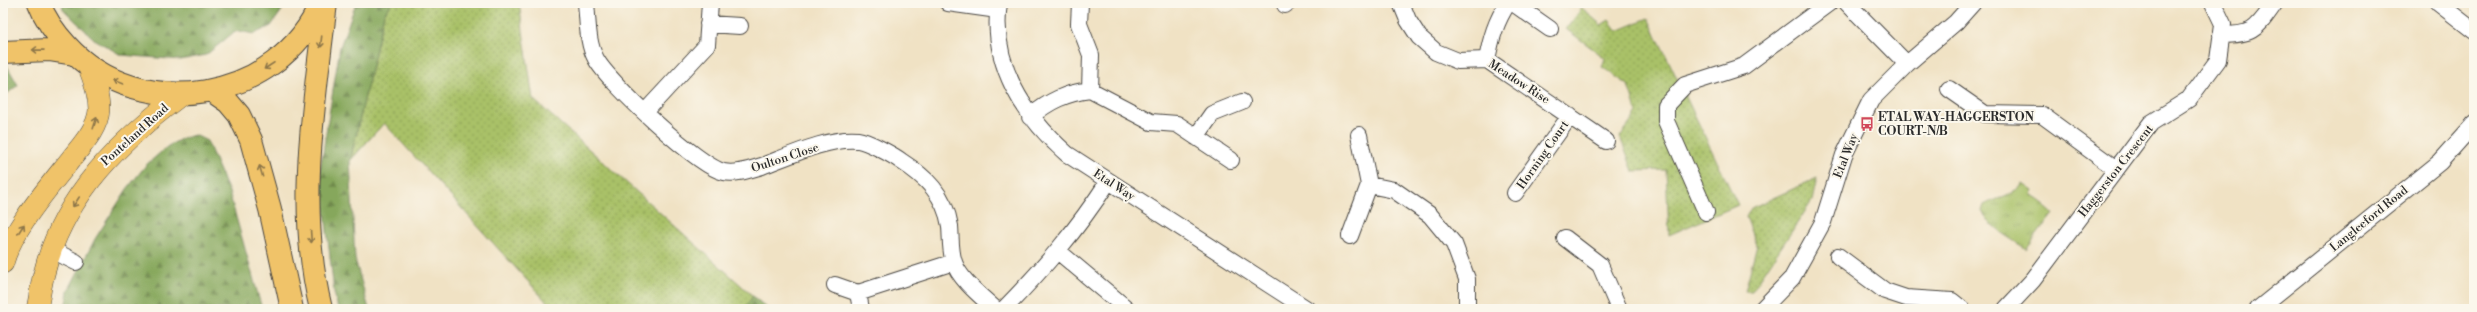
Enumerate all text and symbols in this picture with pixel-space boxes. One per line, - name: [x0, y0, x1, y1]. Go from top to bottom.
- one-way arrow: [318, 35, 325, 48]
- one-way arrow: [32, 46, 45, 54]
- street label: Meadow Rise: [1485, 57, 1553, 107]
- one-way arrow: [263, 62, 274, 70]
- one-way arrow: [112, 77, 124, 85]
- street label: Ponteland Road: [98, 101, 172, 169]
- place label: ETAL WAY-HAGGERSTON COURT-N/B: [1878, 110, 2035, 139]
- one-way arrow: [92, 116, 99, 129]
- bus stop icon: ETAL WAY-HAGGERSTON COURT-N/B: [1859, 116, 1875, 132]
- street label: Horning Court: [1514, 117, 1573, 192]
- street label: Haggerston Crescent: [2075, 121, 2157, 220]
- street label: Etal Way: [1830, 131, 1862, 180]
- street label: Oulton Close: [749, 140, 821, 176]
- one-way arrow: [256, 165, 264, 178]
- street label: Etal Way: [1090, 166, 1138, 204]
- street label: Langleeford Road: [2327, 183, 2411, 255]
- one-way arrow: [71, 196, 79, 208]
- one-way arrow: [17, 223, 25, 235]
- one-way arrow: [307, 230, 314, 243]

